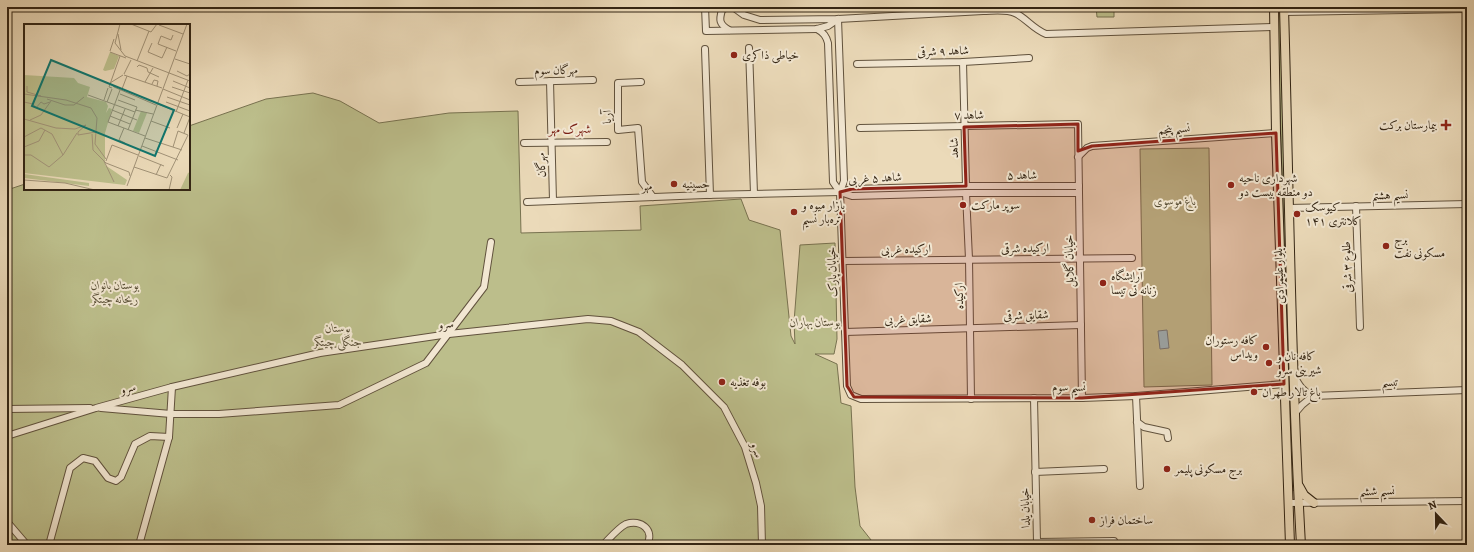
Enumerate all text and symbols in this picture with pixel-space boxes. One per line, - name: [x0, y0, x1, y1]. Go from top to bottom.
- inset map: [24, 24, 190, 190]
- street label: شاهد ۹ شرقی: [917, 42, 969, 60]
- place label: خیاطی ذاکری: [742, 47, 799, 64]
- marker: خیاطی ذاکری: [729, 50, 739, 60]
- street label: مهرگان سوم: [534, 62, 578, 81]
- street label: شاهد ۷: [954, 107, 984, 123]
- street label: آریا: [599, 109, 615, 124]
- place label: بیمارستان برکت: [1379, 117, 1437, 133]
- marker: بیمارستان برکت: [1440, 119, 1452, 131]
- district label: شهرک مهر: [547, 120, 591, 137]
- street label: نسیم پنجم: [1157, 120, 1191, 142]
- street label: شاهد: [946, 137, 962, 158]
- street label: مهرگان: [533, 152, 549, 178]
- street label: شاهد ۵: [1007, 167, 1037, 183]
- street label: شاهد ۵ غربی: [848, 169, 902, 188]
- place label: شهرداری ناحیه دو منطقه بیست دو: [1237, 170, 1313, 200]
- place label: حسینیه: [682, 176, 710, 192]
- street label: مهر: [639, 178, 653, 194]
- marker: حسینیه: [669, 179, 679, 189]
- marker: شهرداری ناحیه دو منطقه بیست دو: [1226, 180, 1236, 190]
- street label: نسیم هشتم: [1372, 187, 1409, 207]
- park label: باغ موسوی: [1154, 193, 1197, 212]
- place label: بازار میوه و تره‌بار نسیم: [800, 197, 845, 231]
- place label: سوپر مارکت: [971, 197, 1020, 213]
- place label: کیوسک کلانتری ۱۴۱: [1305, 199, 1361, 229]
- marker: سوپر مارکت: [958, 200, 968, 210]
- marker: بازار میوه و تره‌بار نسیم: [789, 207, 799, 217]
- marker: کیوسک کلانتری ۱۴۱: [1292, 209, 1302, 219]
- place label: برج مسکونی نفت: [1394, 231, 1445, 261]
- street label: خیابان گلایل: [1061, 234, 1078, 288]
- street label: ارکیده شرقی: [1001, 240, 1050, 256]
- street label: ارکیده غربی: [881, 241, 932, 258]
- street label: طلوع ۳ شرقی: [1338, 241, 1359, 293]
- marker: برج مسکونی نفت: [1381, 241, 1391, 251]
- street label: خیابان پارک: [823, 246, 842, 297]
- street label: بلوار علیمرادی: [1270, 248, 1288, 304]
- place label: آرایشگاه زنانه تی تیسا: [1111, 268, 1157, 298]
- park label: بوستان بانوان ریحانه چیتگر: [91, 277, 140, 307]
- marker: آرایشگاه زنانه تی تیسا: [1098, 278, 1108, 288]
- street label: ارکیده: [951, 282, 967, 309]
- street label: شقایق شرقی: [1003, 306, 1049, 324]
- street label: شقایق غربی: [884, 310, 932, 329]
- park label: بوستان بهاران: [789, 314, 841, 330]
- street label: سرو: [435, 315, 455, 333]
- park label: بوستان جنگلی چیتگر: [313, 320, 362, 351]
- place label: کافه رستوران ویداس: [1205, 332, 1258, 362]
- marker: کافه رستوران ویداس: [1261, 342, 1271, 352]
- place label: کافه نان و شیرینی سرو: [1275, 348, 1322, 378]
- marker: کافه نان و شیرینی سرو: [1264, 358, 1274, 368]
- place label: بوفه تغذیه: [730, 374, 766, 390]
- street label: تبسم: [1381, 374, 1399, 394]
- marker: بوفه تغذیه: [717, 377, 727, 387]
- street label: سرو: [116, 378, 138, 398]
- street label: نسیم سوم: [1052, 379, 1086, 399]
- place label: باغ تالار طهران: [1262, 384, 1321, 403]
- marker: باغ تالار طهران: [1249, 387, 1259, 397]
- street label: سرو: [746, 438, 767, 460]
- place label: برج مسکونی پلیمر: [1173, 461, 1242, 480]
- marker: برج مسکونی پلیمر: [1162, 464, 1172, 474]
- street label: نسیم ششم: [1359, 483, 1395, 503]
- street label: خیابان یلدا: [1017, 487, 1033, 529]
- north arrow: [1416, 494, 1456, 534]
- text: N: [1426, 497, 1439, 514]
- place label: ساختمان فراز: [1099, 512, 1153, 528]
- marker: ساختمان فراز: [1087, 515, 1097, 525]

